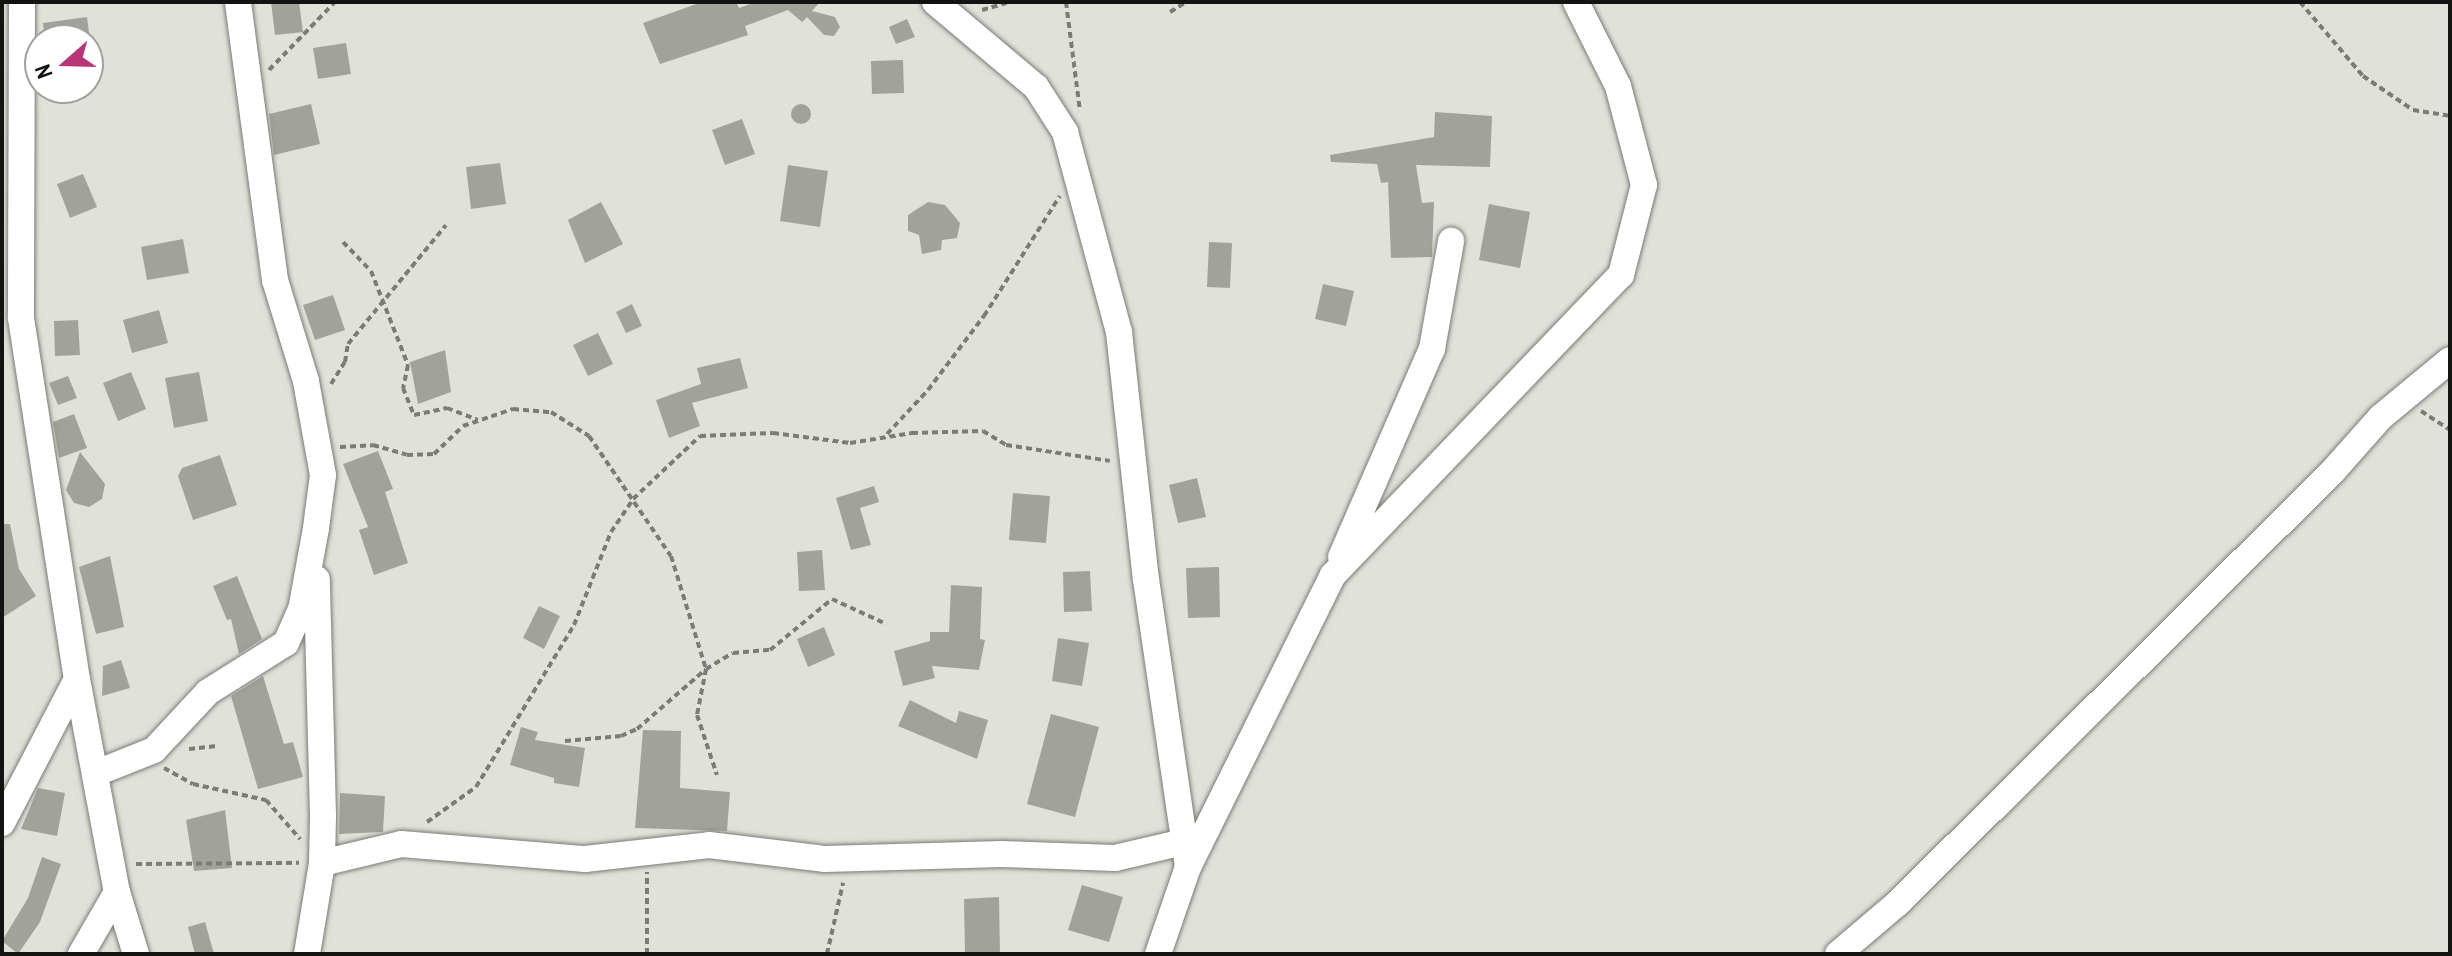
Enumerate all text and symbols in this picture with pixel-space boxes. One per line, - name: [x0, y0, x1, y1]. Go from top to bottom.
- north arrow: [24, 24, 104, 104]
- text: N: [27, 60, 60, 83]

